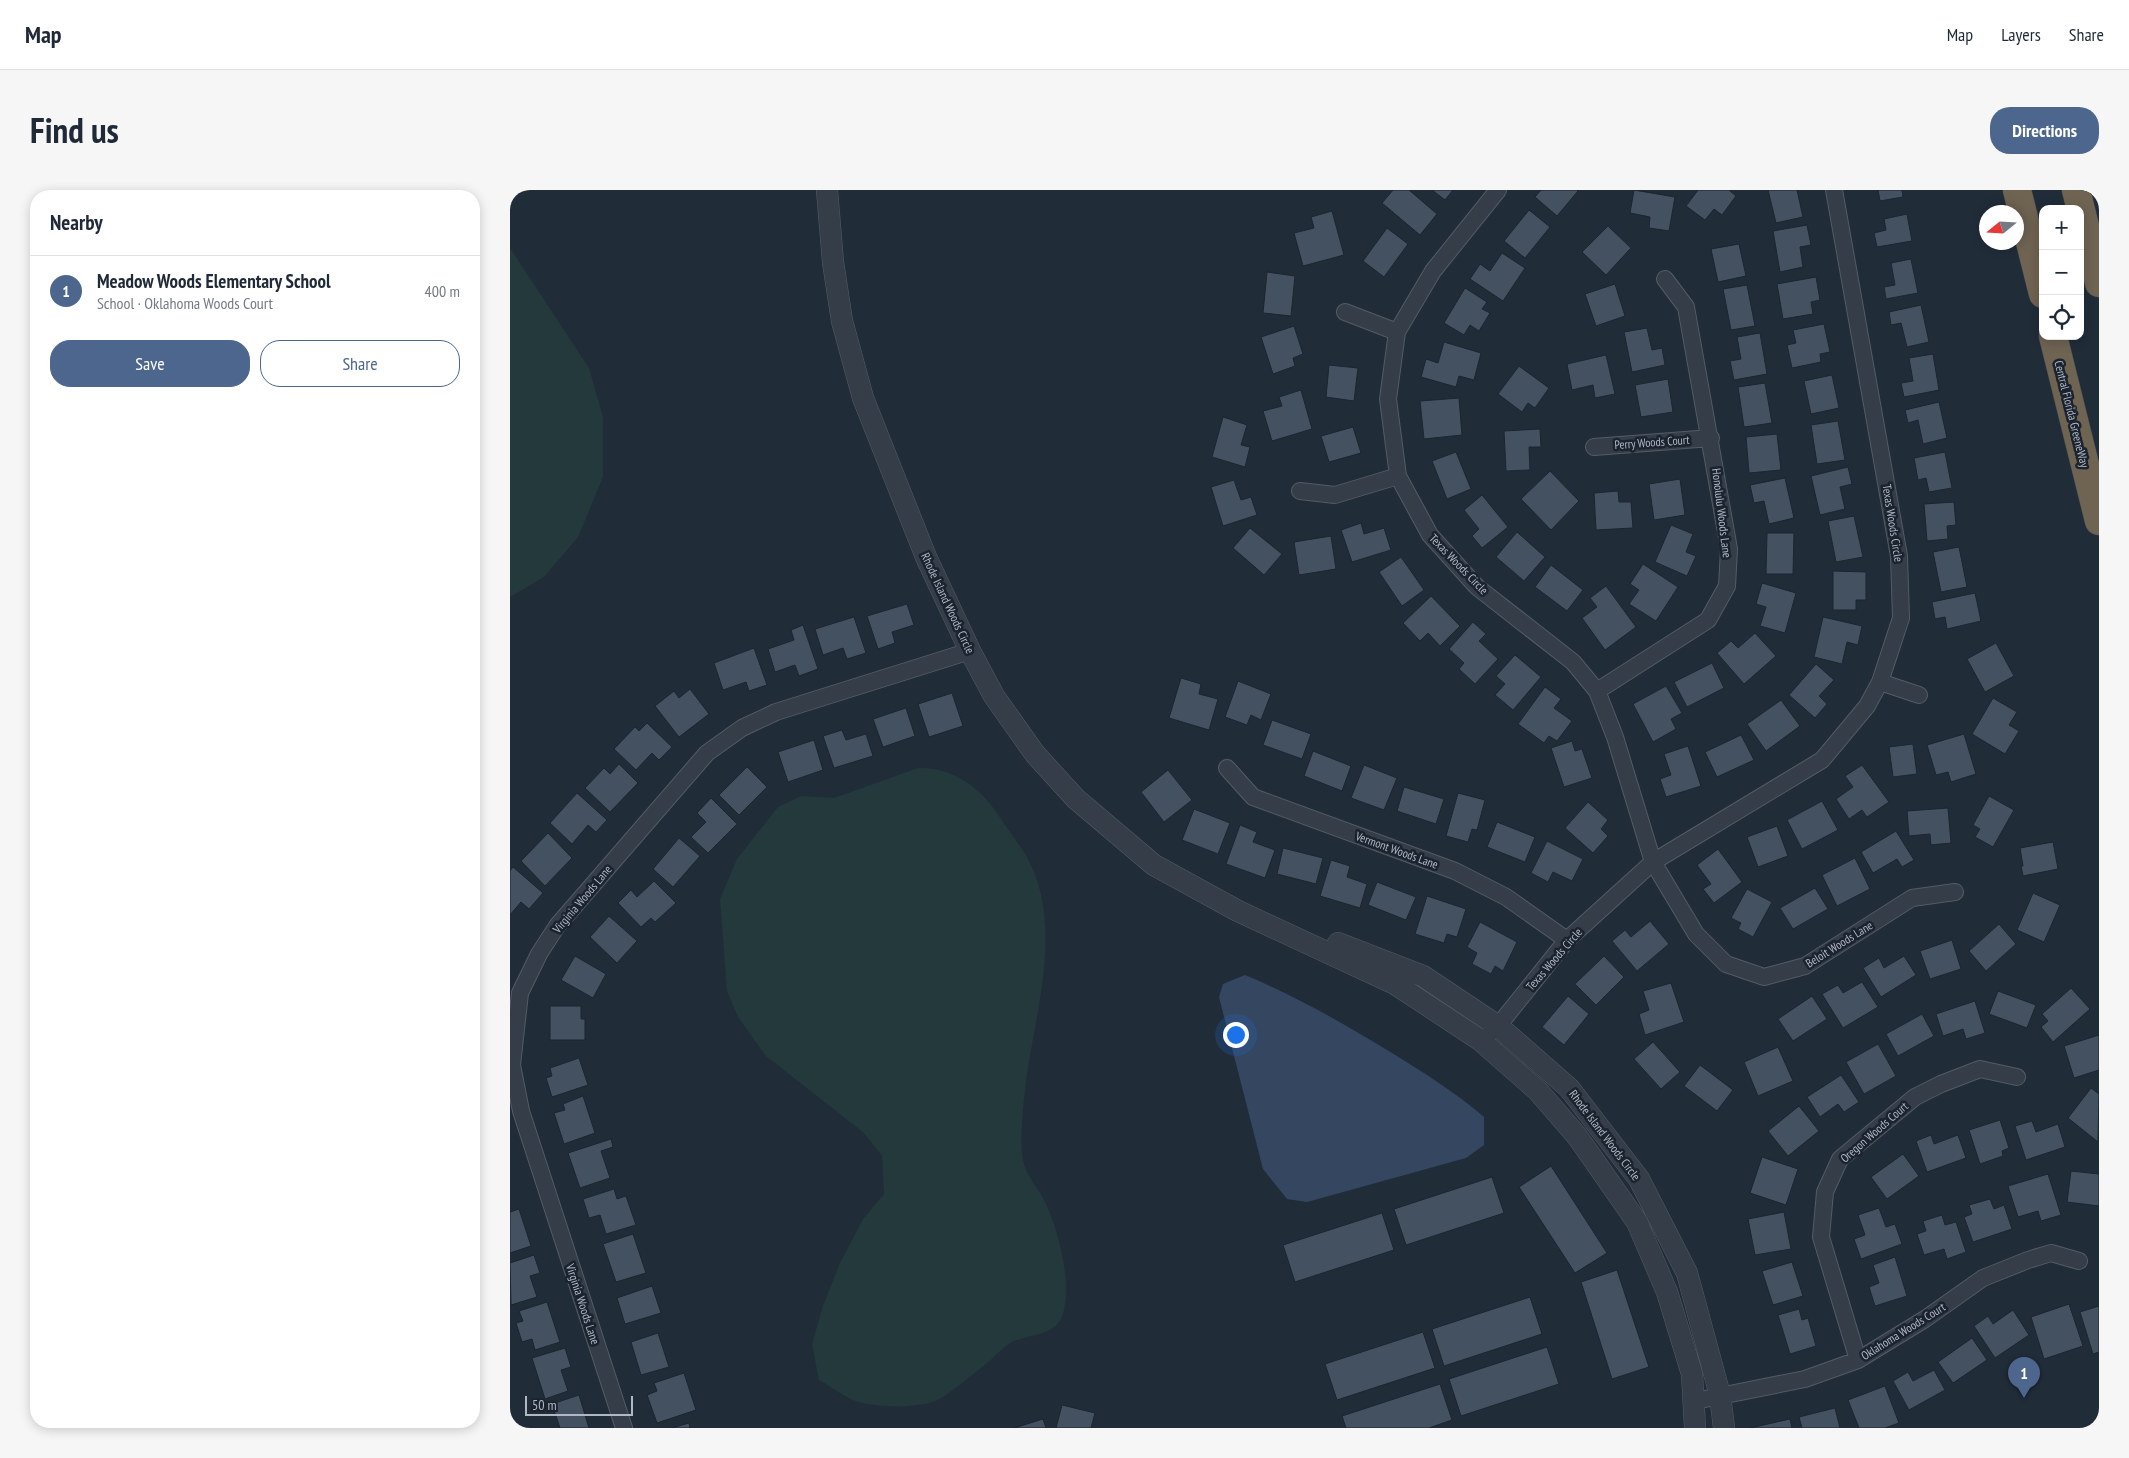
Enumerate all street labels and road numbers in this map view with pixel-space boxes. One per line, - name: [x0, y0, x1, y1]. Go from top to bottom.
- street label: Central Florida GreeneWay: [2051, 359, 2093, 469]
- street label: Perry Woods Court: [1614, 432, 1691, 452]
- street label: Honolulu Woods Lane: [1709, 467, 1735, 559]
- street label: Texas Woods Circle: [1879, 483, 1907, 563]
- street label: Texas Woods Circle: [1426, 531, 1492, 597]
- street label: Rhode Island Woods Circle: [918, 550, 978, 656]
- street label: Vermont Woods Lane: [1353, 828, 1440, 872]
- street label: Virginia Woods Lane: [549, 862, 615, 937]
- street label: Beloit Woods Lane: [1803, 917, 1875, 971]
- street label: Texas Woods Circle: [1523, 925, 1585, 993]
- street label: Rhode Island Woods Circle: [1566, 1087, 1644, 1183]
- street label: Oregon Woods Court: [1837, 1098, 1912, 1166]
- street label: Virginia Woods Lane: [563, 1261, 603, 1346]
- street label: Oklahoma Woods Court: [1858, 1299, 1948, 1363]

